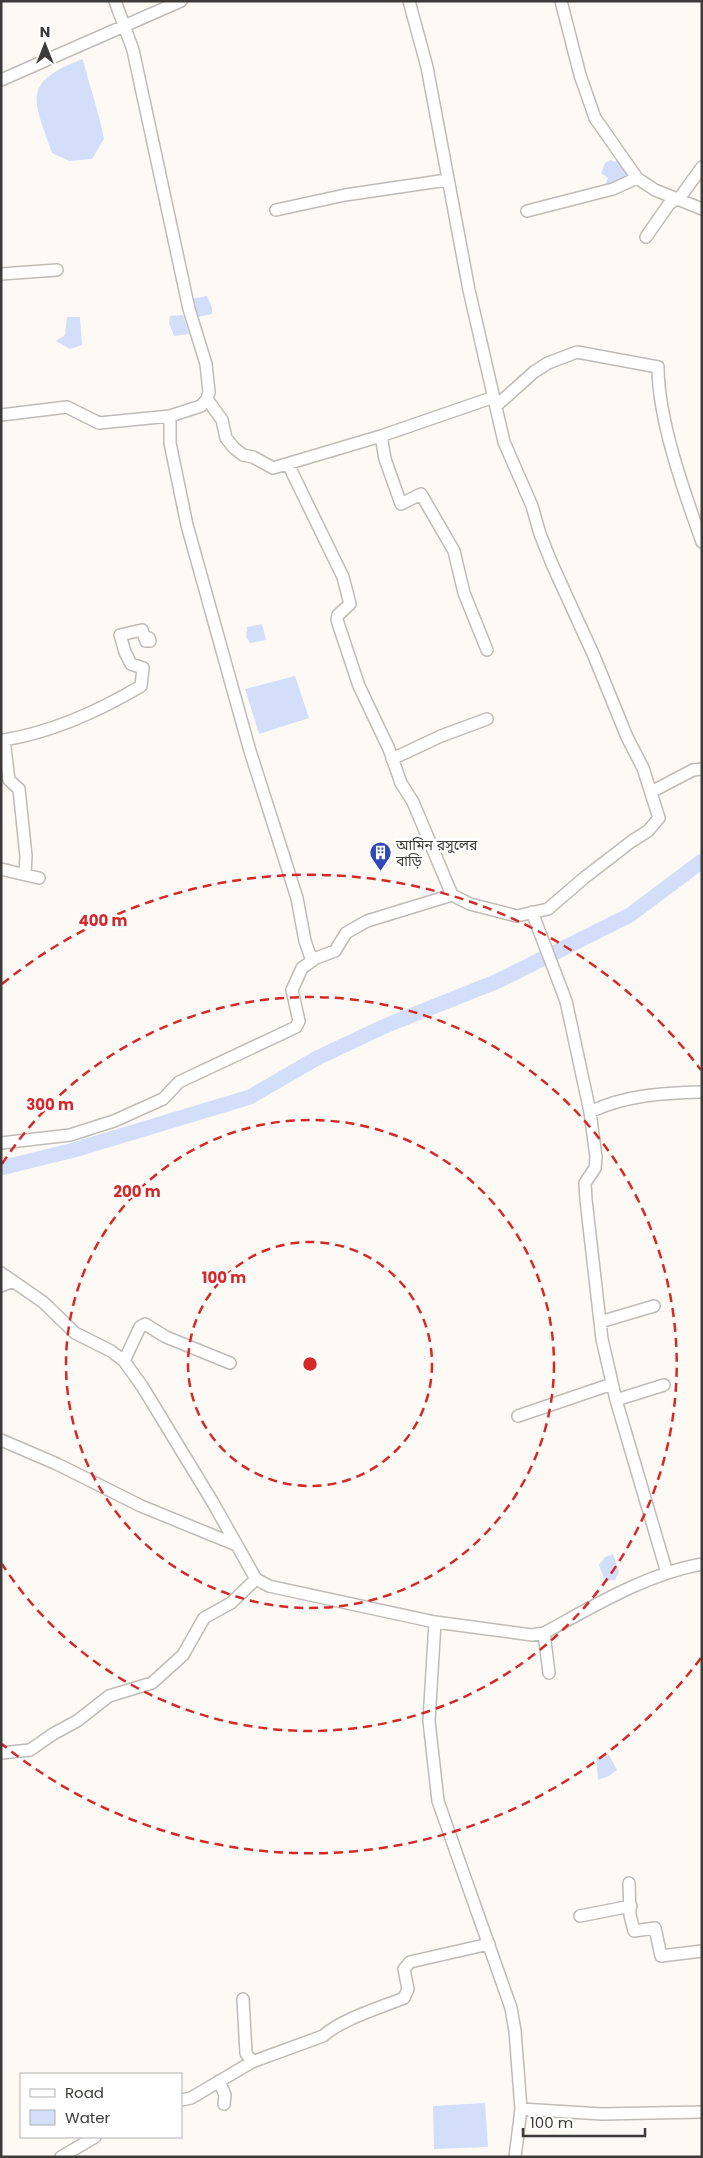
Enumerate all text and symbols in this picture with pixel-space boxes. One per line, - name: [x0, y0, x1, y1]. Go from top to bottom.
- north arrow: [20, 20, 70, 70]
- text: N: [40, 22, 50, 42]
- place label: আমিন রসুলের বাড়ি: [395, 835, 478, 871]
- building icon: আমিন রসুলের বাড়ি: [368, 841, 392, 872]
- text: 400 m: [79, 910, 128, 931]
- text: 300 m: [26, 1094, 74, 1115]
- text: 200 m: [113, 1181, 161, 1202]
- text: 100 m: [202, 1267, 246, 1288]
- centre of rings: [301, 1355, 319, 1373]
- legend: [20, 2073, 182, 2138]
- text: Road: [65, 2082, 104, 2103]
- scale bar: [523, 2106, 646, 2138]
- text: Water: [65, 2107, 111, 2128]
- text: 100 m: [530, 2112, 573, 2133]

